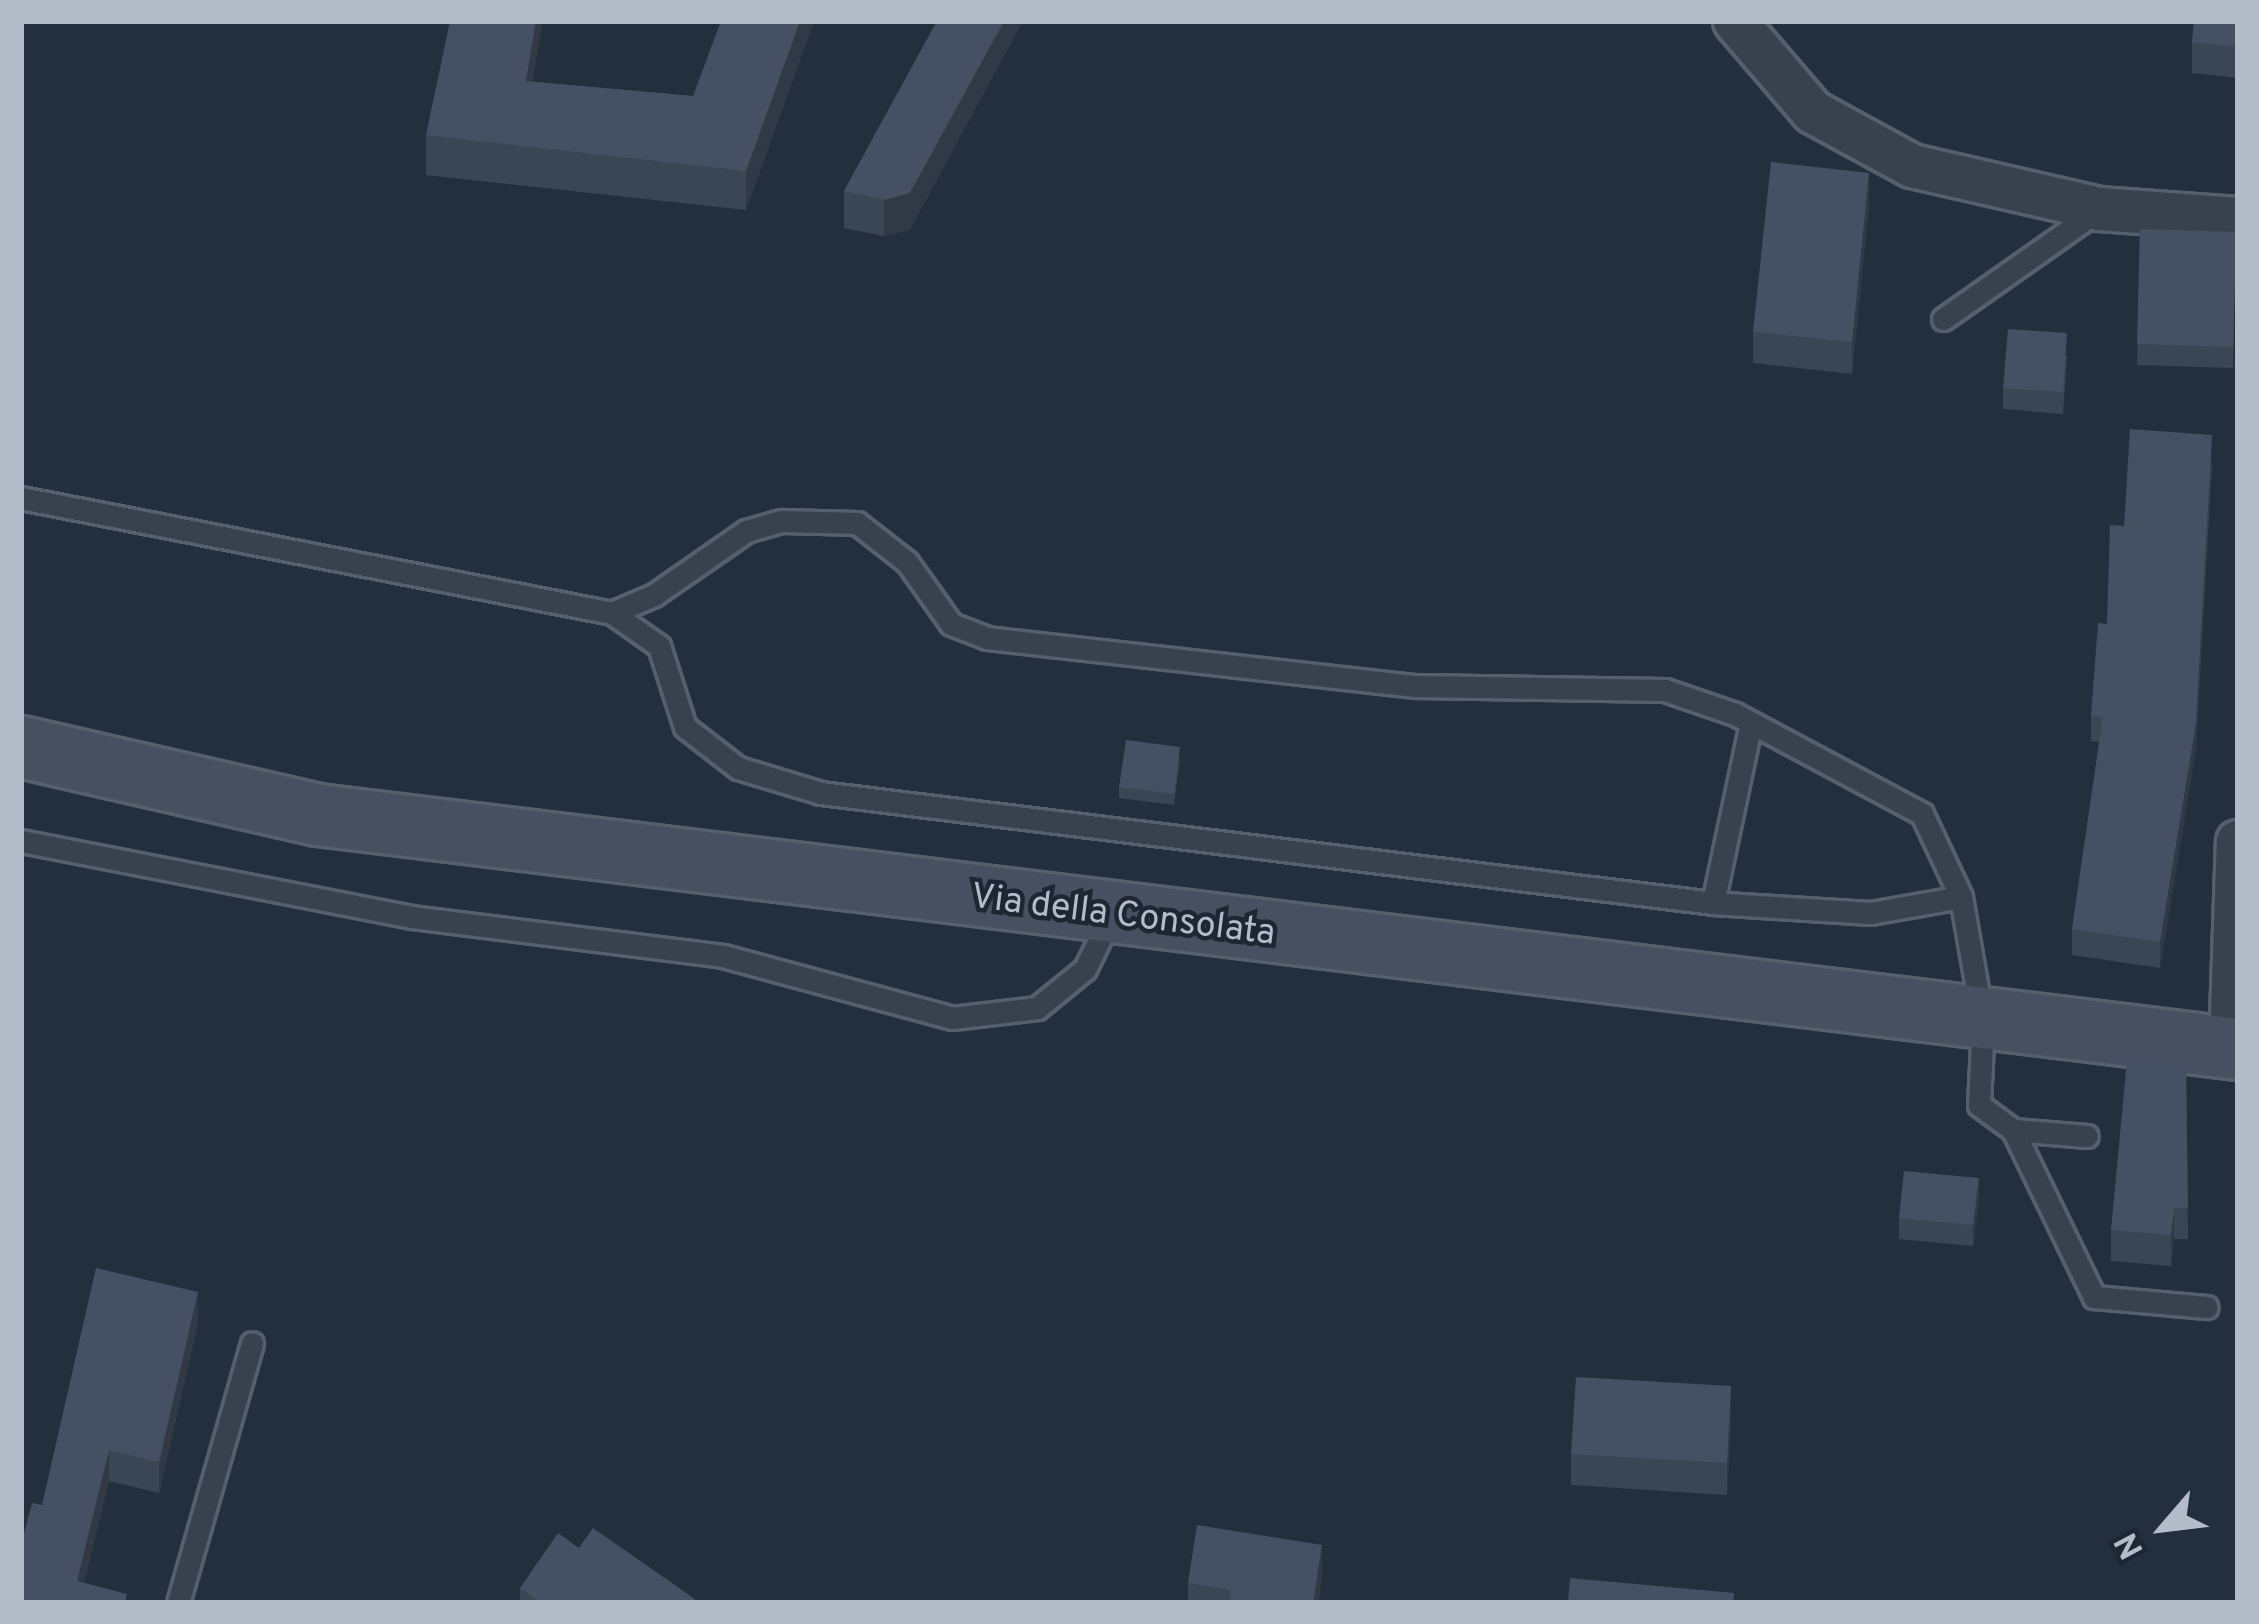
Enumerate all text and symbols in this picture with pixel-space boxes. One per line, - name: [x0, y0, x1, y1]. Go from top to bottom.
- street label: Via della Consolata: [968, 877, 1278, 957]
- north arrow: [2103, 1468, 2223, 1588]
- text: N: [2107, 1525, 2155, 1565]

